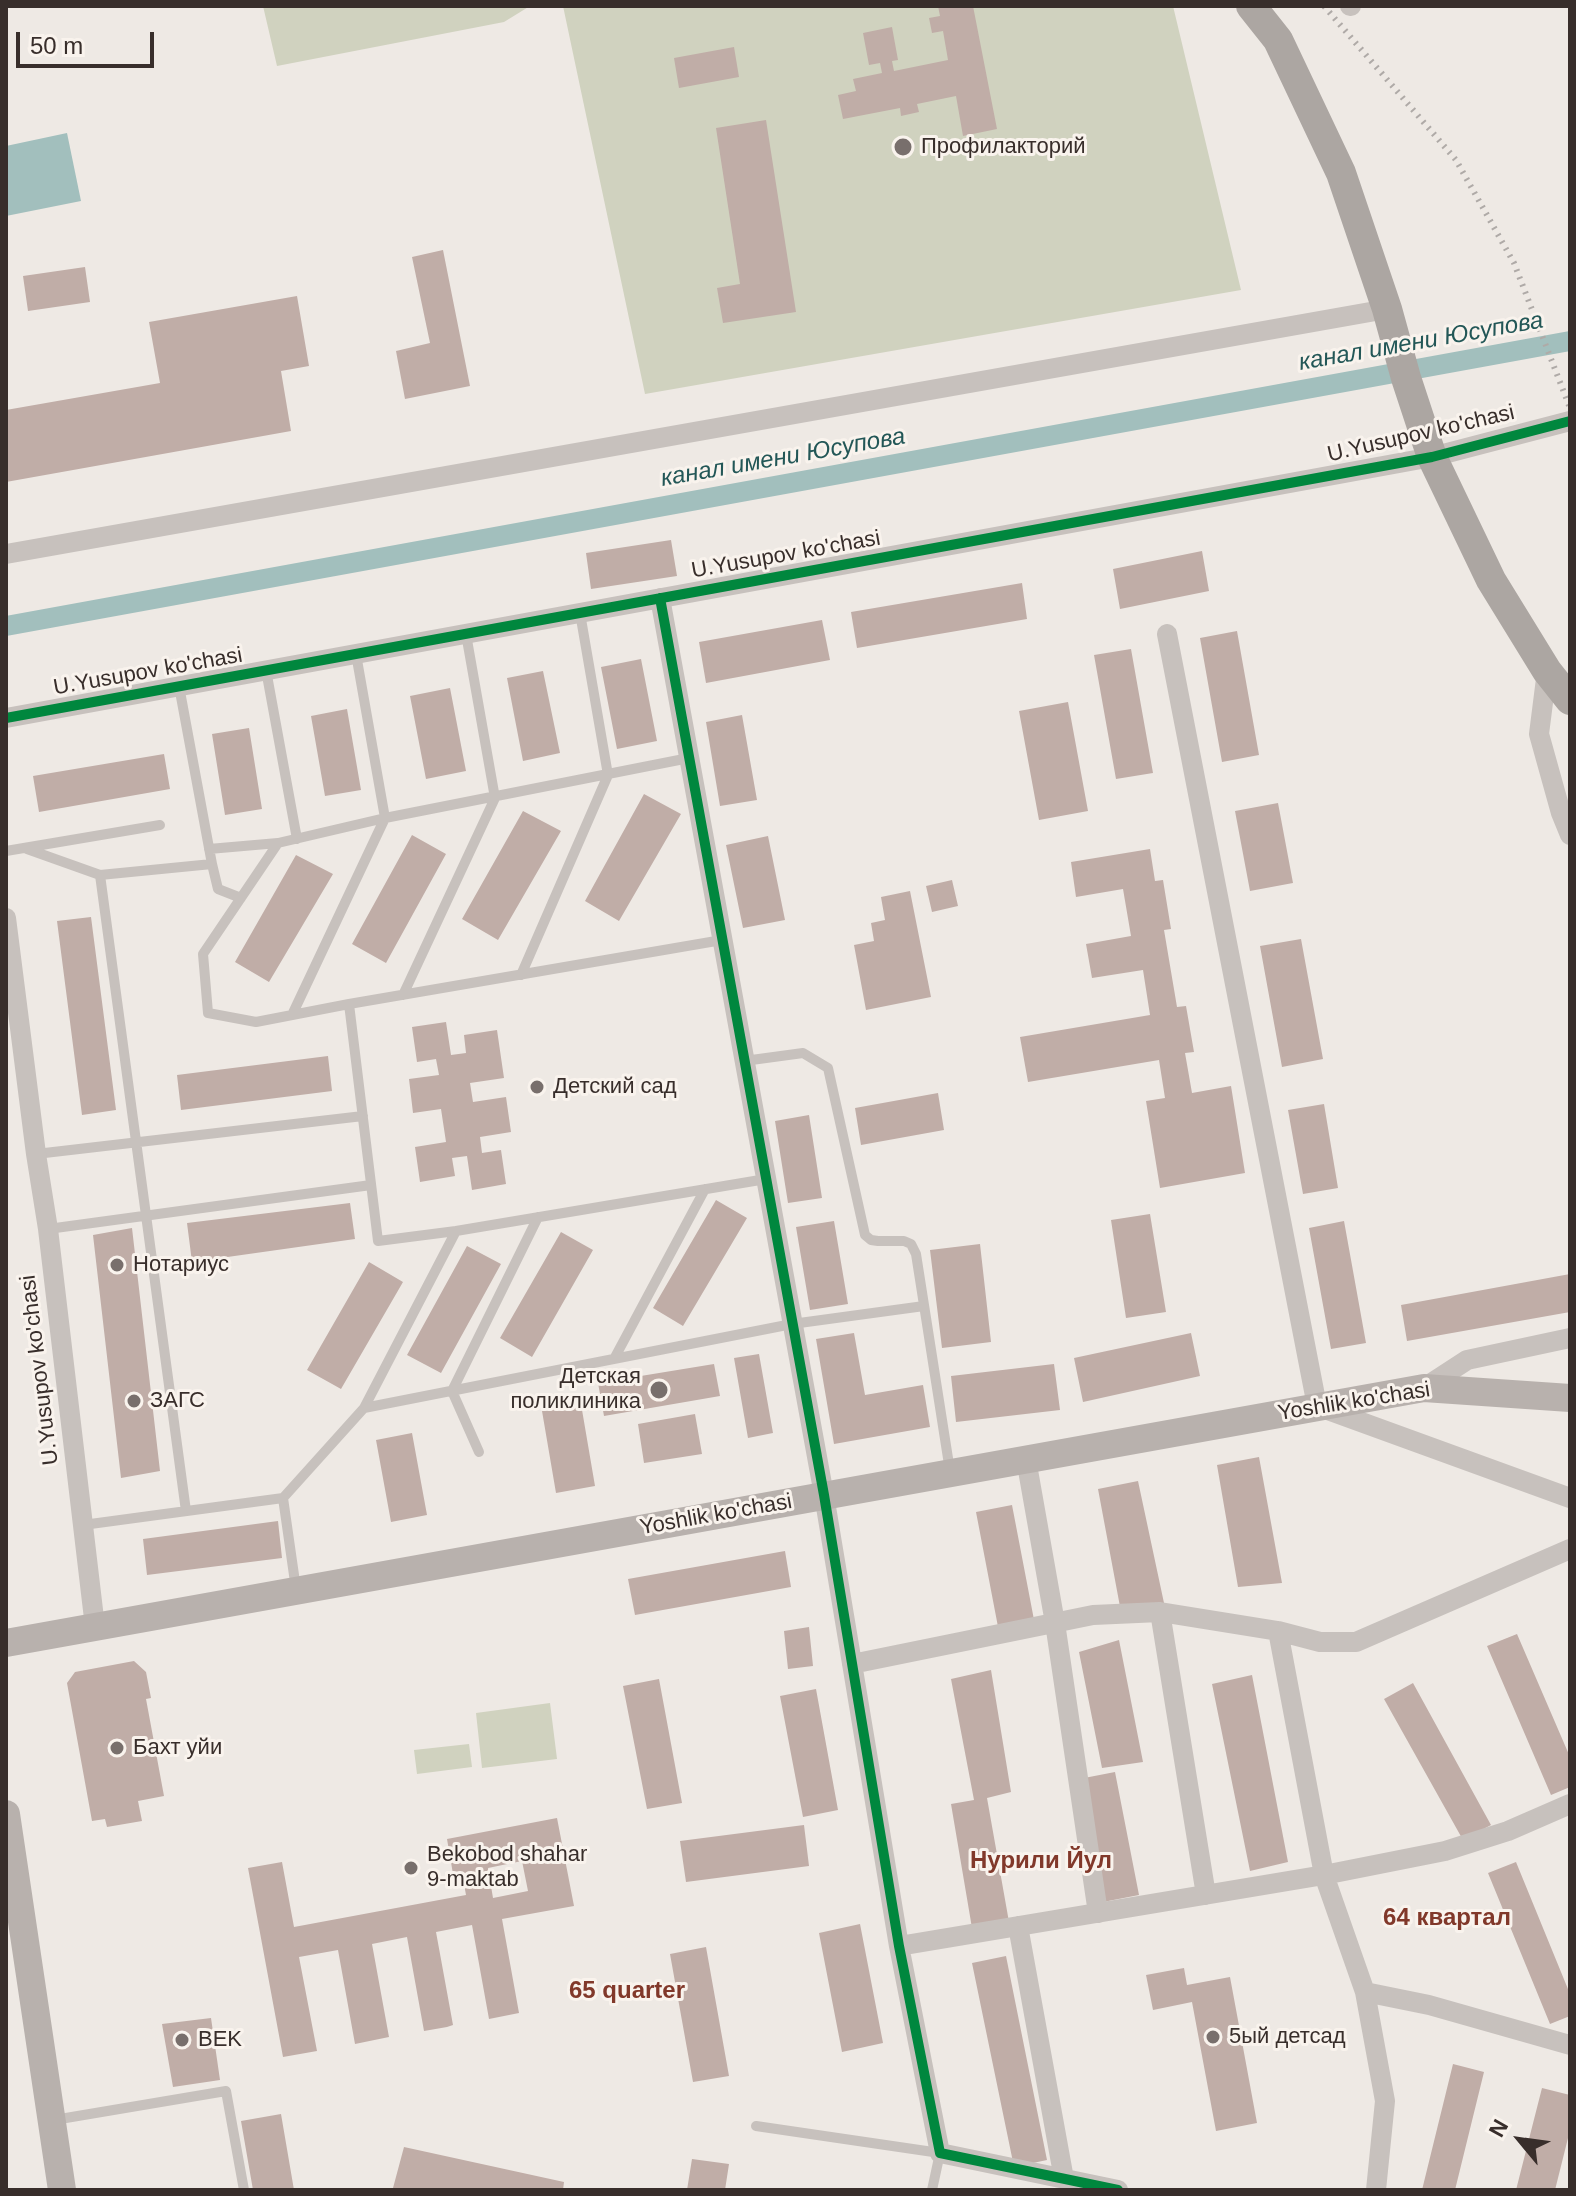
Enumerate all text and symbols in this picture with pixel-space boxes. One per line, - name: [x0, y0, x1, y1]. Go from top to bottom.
- scale bar: [20, 16, 158, 66]
- text: 50 m: [30, 32, 83, 59]
- place label: Профилакторий: [921, 134, 1085, 160]
- marker: Профилакторий: [892, 136, 914, 158]
- water label: канал имени Юсупова: [1297, 306, 1545, 378]
- street label: U.Yusupov ko'chasi: [1325, 400, 1517, 468]
- water label: канал имени Юсупова: [659, 422, 907, 494]
- street label: U.Yusupov ko'chasi: [690, 525, 882, 585]
- street label: U.Yusupov ko'chasi: [52, 642, 244, 702]
- place label: Детский сад: [553, 1074, 677, 1100]
- marker: Детский сад: [528, 1078, 546, 1096]
- place label: Нотариус: [133, 1252, 229, 1278]
- marker: Нотариус: [108, 1256, 126, 1274]
- street label: U.Yusupov ko'chasi: [15, 1273, 65, 1467]
- place label: Детская поликлиника: [510, 1364, 641, 1416]
- street label: Yoshlik ko'chasi: [1276, 1377, 1432, 1427]
- marker: Детская поликлиника: [648, 1379, 670, 1401]
- place label: ЗАГС: [150, 1388, 205, 1414]
- marker: ЗАГС: [125, 1392, 143, 1410]
- street label: Yoshlik ko'chasi: [638, 1489, 794, 1541]
- place label: Бахт уйи: [133, 1735, 222, 1761]
- marker: Бахт уйи: [108, 1739, 126, 1757]
- place label: Bekobod shahar 9-maktab: [427, 1842, 587, 1894]
- district label: Нурили Йул: [970, 1847, 1112, 1875]
- marker: Bekobod shahar 9-maktab: [402, 1859, 420, 1877]
- district label: 64 квартал: [1383, 1904, 1511, 1932]
- district label: 65 quarter: [569, 1977, 685, 2005]
- place label: 5ый детсад: [1229, 2024, 1346, 2050]
- place label: BEK: [198, 2027, 242, 2053]
- marker: 5ый детсад: [1204, 2028, 1222, 2046]
- marker: BEK: [173, 2031, 191, 2049]
- north arrow: [1480, 2100, 1560, 2180]
- text: N: [1484, 2115, 1513, 2141]

